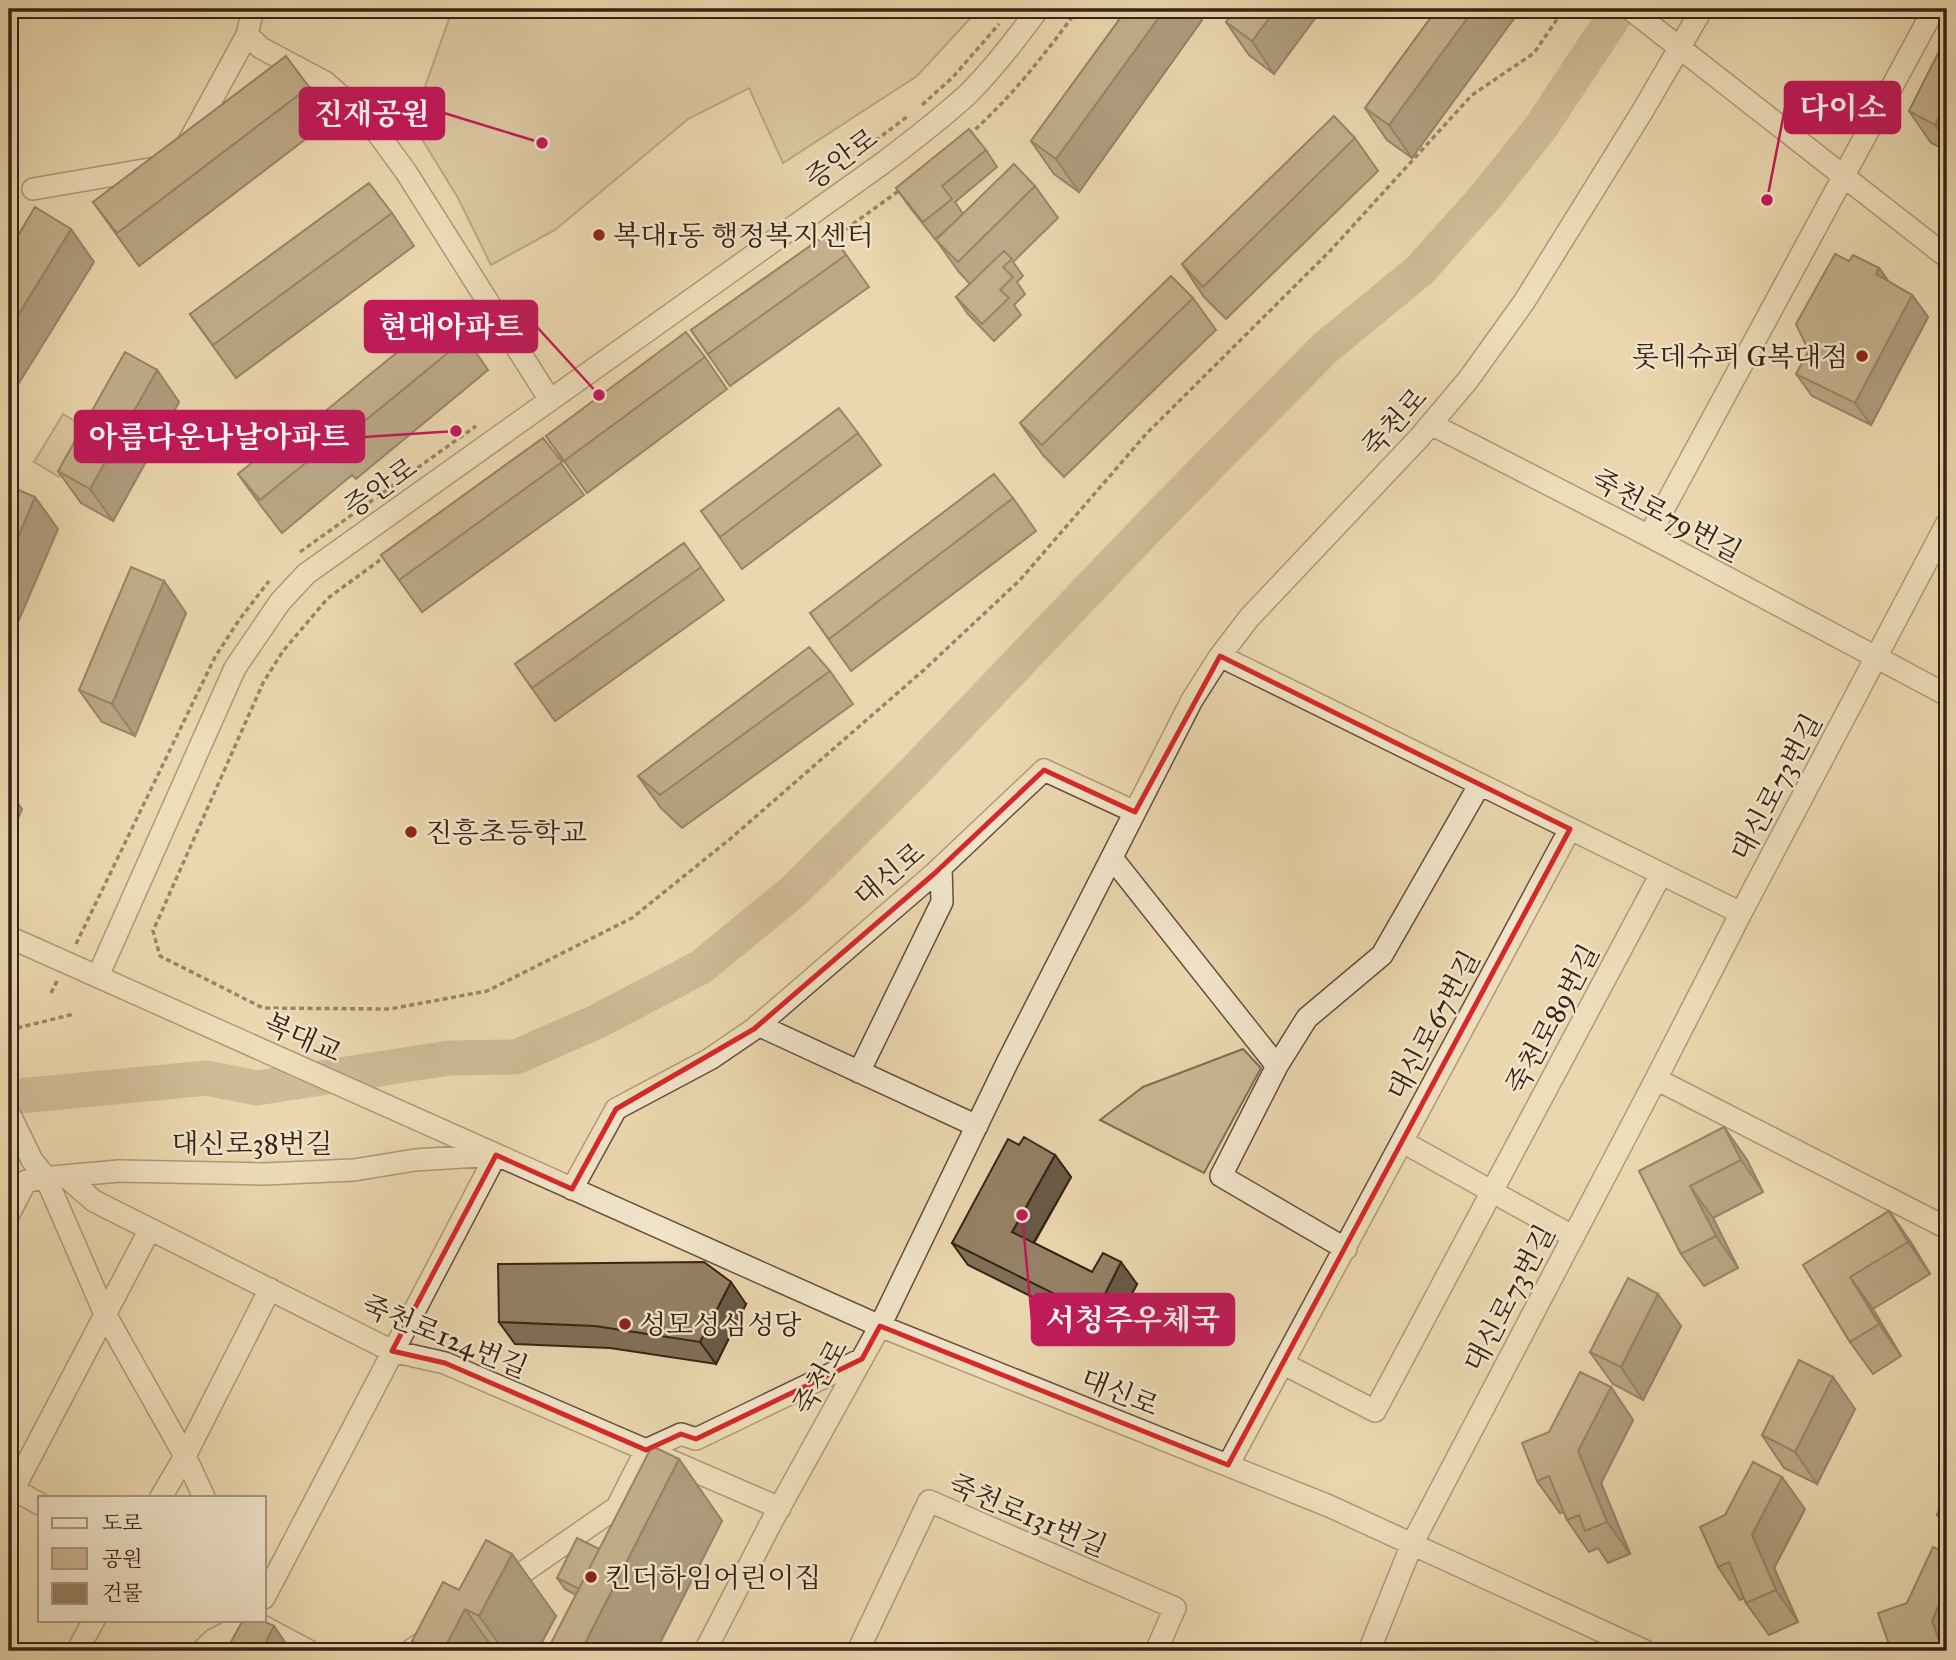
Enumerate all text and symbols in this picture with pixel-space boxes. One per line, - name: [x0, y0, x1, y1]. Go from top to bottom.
- callout: 다이소: [1785, 82, 1900, 133]
- callout: 진재공원: [300, 88, 444, 139]
- text: 다이소: [1800, 90, 1886, 126]
- text: 진재공원: [314, 96, 430, 132]
- street label: 증안로: [798, 120, 884, 196]
- place label: 복대1동 행정복지센터: [613, 218, 874, 253]
- marker: 복대1동 행정복지센터: [591, 227, 607, 243]
- callout: 현대아파트: [365, 301, 537, 352]
- text: 현대아파트: [379, 309, 523, 345]
- place label: 롯데슈퍼 G복대점: [1632, 339, 1848, 374]
- marker: 롯데슈퍼 G복대점: [1854, 348, 1870, 364]
- street label: 죽천로: [1354, 380, 1435, 464]
- callout: 아름다운나날아파트: [75, 411, 364, 462]
- text: 아름다운나날아파트: [89, 419, 349, 455]
- street label: 증안로: [337, 450, 424, 525]
- street label: 죽천로79번길: [1586, 461, 1748, 570]
- street label: 대신로73번길: [1723, 708, 1830, 867]
- place label: 진흥초등학교: [425, 815, 587, 850]
- marker: 진흥초등학교: [403, 824, 419, 840]
- street label: 대신로: [847, 835, 932, 914]
- street label: 죽천로89번길: [1498, 938, 1607, 1100]
- street label: 대신로67번길: [1379, 944, 1488, 1106]
- street label: 복대교: [259, 1005, 347, 1070]
- street label: 대신로38번길: [171, 1126, 333, 1161]
- street label: 대신로73번길: [1456, 1219, 1563, 1378]
- street label: 죽천로124번길: [357, 1287, 533, 1386]
- callout: 서청주우체국: [1032, 1294, 1234, 1345]
- text: 서청주우체국: [1046, 1302, 1220, 1338]
- place label: 성모성심성당: [639, 1307, 801, 1342]
- marker: 성모성심성당: [617, 1316, 633, 1332]
- street label: 죽천로: [785, 1333, 855, 1421]
- street label: 대신로: [1076, 1361, 1164, 1424]
- street label: 죽천로131번길: [943, 1466, 1112, 1565]
- legend: [38, 1496, 266, 1622]
- text: 도로: [102, 1510, 143, 1536]
- text: 공원: [102, 1546, 143, 1572]
- place label: 킨더하임어린이집: [605, 1560, 821, 1595]
- marker: 킨더하임어린이집: [583, 1569, 599, 1585]
- text: 건물: [102, 1580, 143, 1606]

